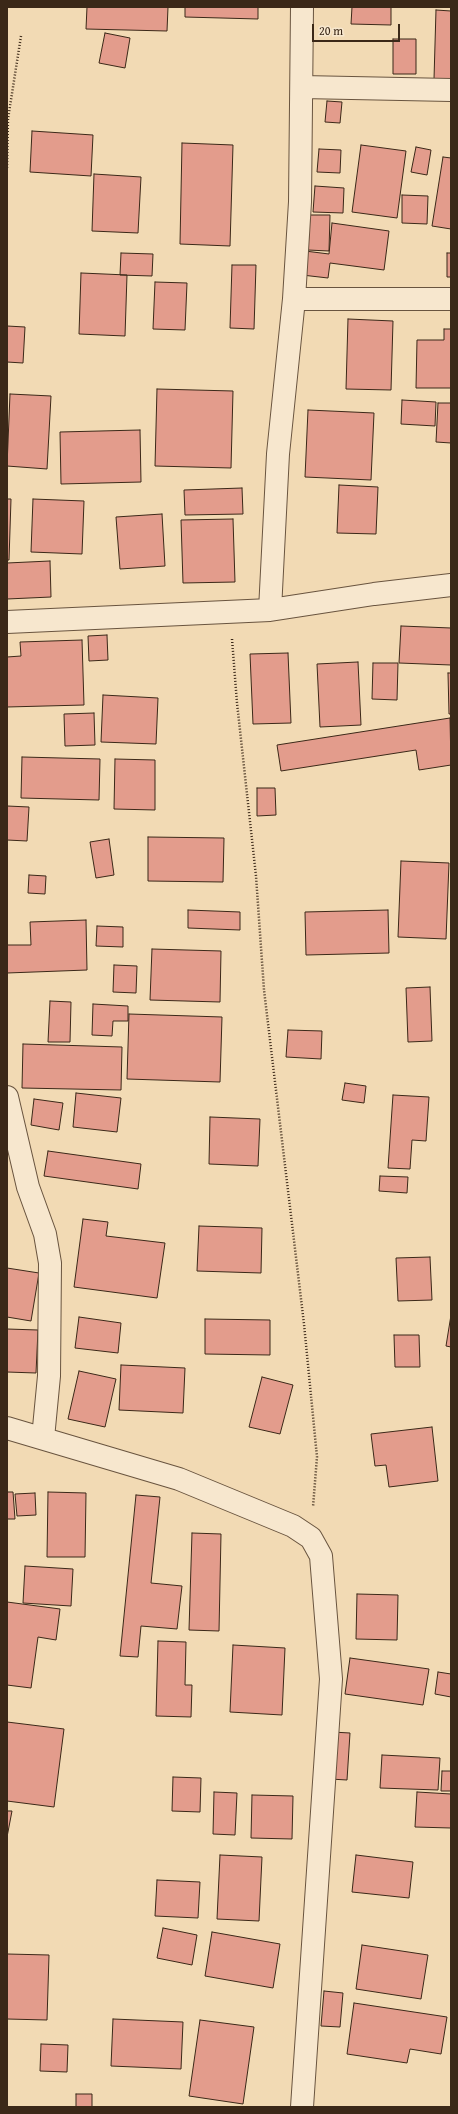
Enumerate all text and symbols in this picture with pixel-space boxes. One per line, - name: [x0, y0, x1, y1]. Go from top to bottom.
- scale bar: [314, 16, 402, 42]
- text: 20 m: [319, 22, 343, 39]

